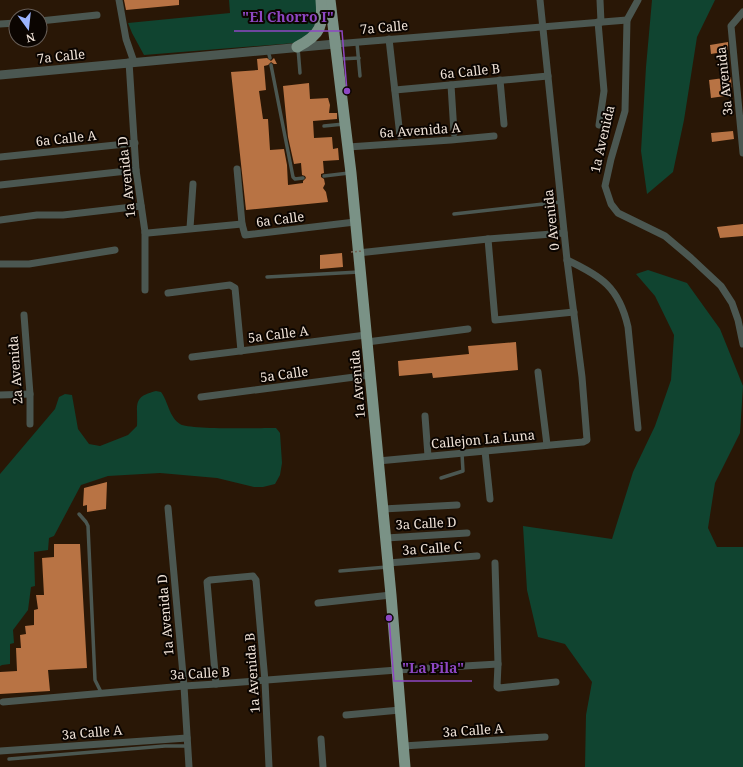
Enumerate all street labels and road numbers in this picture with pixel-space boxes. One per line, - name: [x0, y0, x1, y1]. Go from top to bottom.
- street label: 7a Calle: [359, 16, 409, 38]
- street label: 7a Calle: [36, 45, 86, 67]
- street label: 3a Avenida: [711, 46, 737, 116]
- street label: 6a Calle B: [439, 59, 501, 83]
- street label: 1a Avenida: [586, 104, 618, 174]
- street label: 6a Avenida A: [379, 118, 462, 142]
- street label: 6a Calle A: [35, 126, 98, 150]
- street label: 1a Avenida D: [113, 136, 139, 218]
- street label: 0 Avenida: [539, 189, 563, 251]
- street label: 6a Calle: [255, 207, 305, 231]
- street label: 5a Calle A: [247, 321, 310, 347]
- street label: 2a Avenida: [4, 335, 26, 405]
- street label: 1a Avenida: [345, 349, 369, 419]
- street label: 5a Calle: [259, 362, 309, 386]
- street label: Callejon La Luna: [430, 425, 536, 453]
- street label: 3a Calle D: [395, 512, 457, 534]
- street label: 3a Calle C: [402, 537, 462, 559]
- street label: 1a Avenida D: [152, 574, 178, 656]
- street label: 1a Avenida B: [240, 632, 264, 714]
- street label: 3a Calle B: [169, 662, 231, 684]
- street label: 3a Calle A: [442, 719, 505, 741]
- street label: 3a Calle A: [61, 720, 124, 744]

